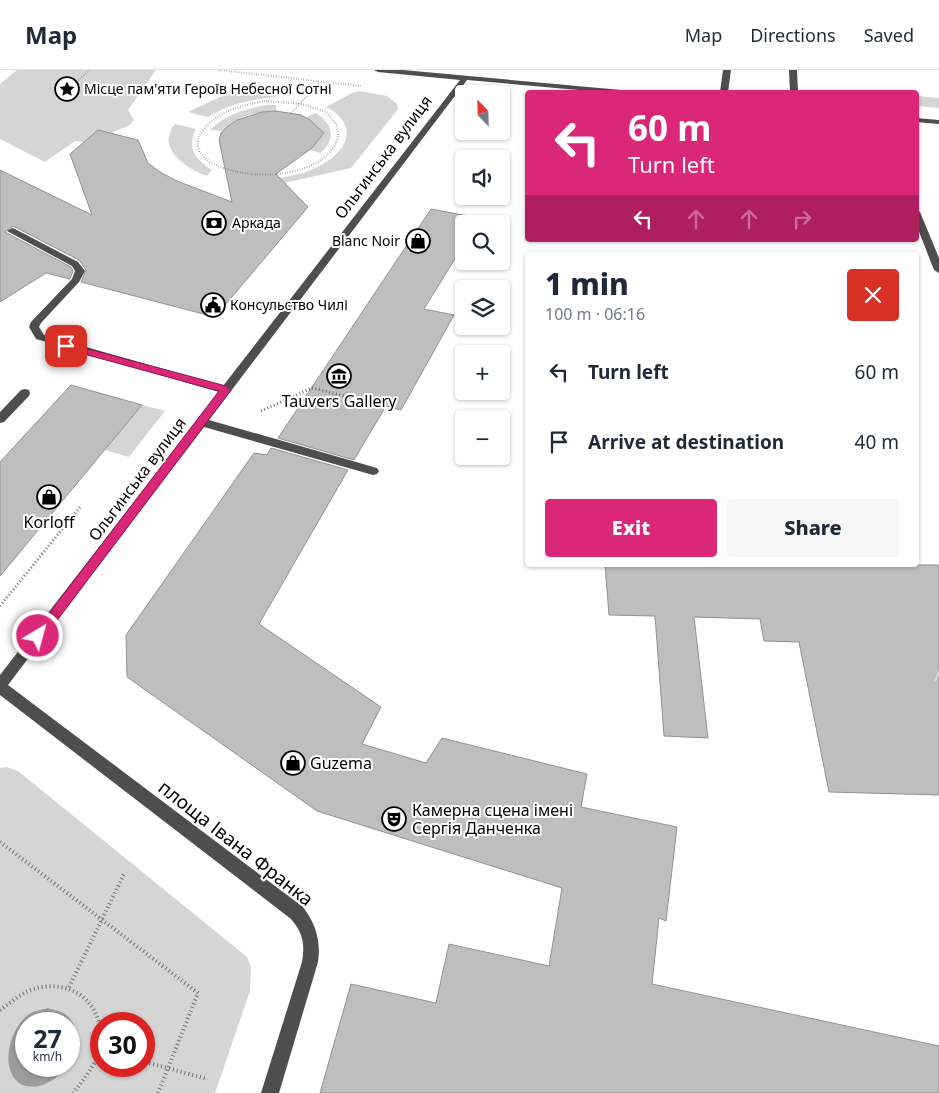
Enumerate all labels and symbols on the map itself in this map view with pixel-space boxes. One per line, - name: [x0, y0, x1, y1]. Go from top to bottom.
- place icon: Місце пам'яти Героїв Небесної Сотні: [54, 76, 80, 102]
- place label: Місце пам'яти Героїв Небесної Сотні: [84, 79, 332, 98]
- north arrow: [455, 85, 510, 140]
- street label: Ольгинська вулиця: [329, 91, 437, 223]
- bank icon: Аркада: [201, 210, 227, 236]
- place label: Аркада: [232, 213, 281, 232]
- shop icon: Blanc Noir: [405, 228, 431, 254]
- place label: Blanc Noir: [332, 231, 400, 250]
- public building icon: Консульство Чилі: [200, 292, 226, 318]
- place label: Консульство Чилі: [230, 295, 348, 314]
- pin: [45, 325, 87, 367]
- museum icon: Tauvers Gallery: [326, 363, 352, 389]
- place label: Tauvers Gallery: [282, 390, 397, 412]
- street label: Ольгинська вулиця: [83, 413, 191, 545]
- shop icon: Korloff: [36, 484, 62, 510]
- place label: Korloff: [23, 511, 75, 533]
- position arrow: [11, 609, 63, 661]
- shop icon: Guzema: [280, 750, 306, 776]
- place label: Guzema: [310, 752, 372, 774]
- street label: площа Івана Франка: [153, 774, 319, 912]
- place label: Камерна сцена імені Сергія Данченка: [412, 799, 573, 839]
- theatre icon: Камерна сцена імені Сергія Данченка: [381, 806, 407, 832]
- speed limit sign: 30: [90, 1012, 155, 1077]

